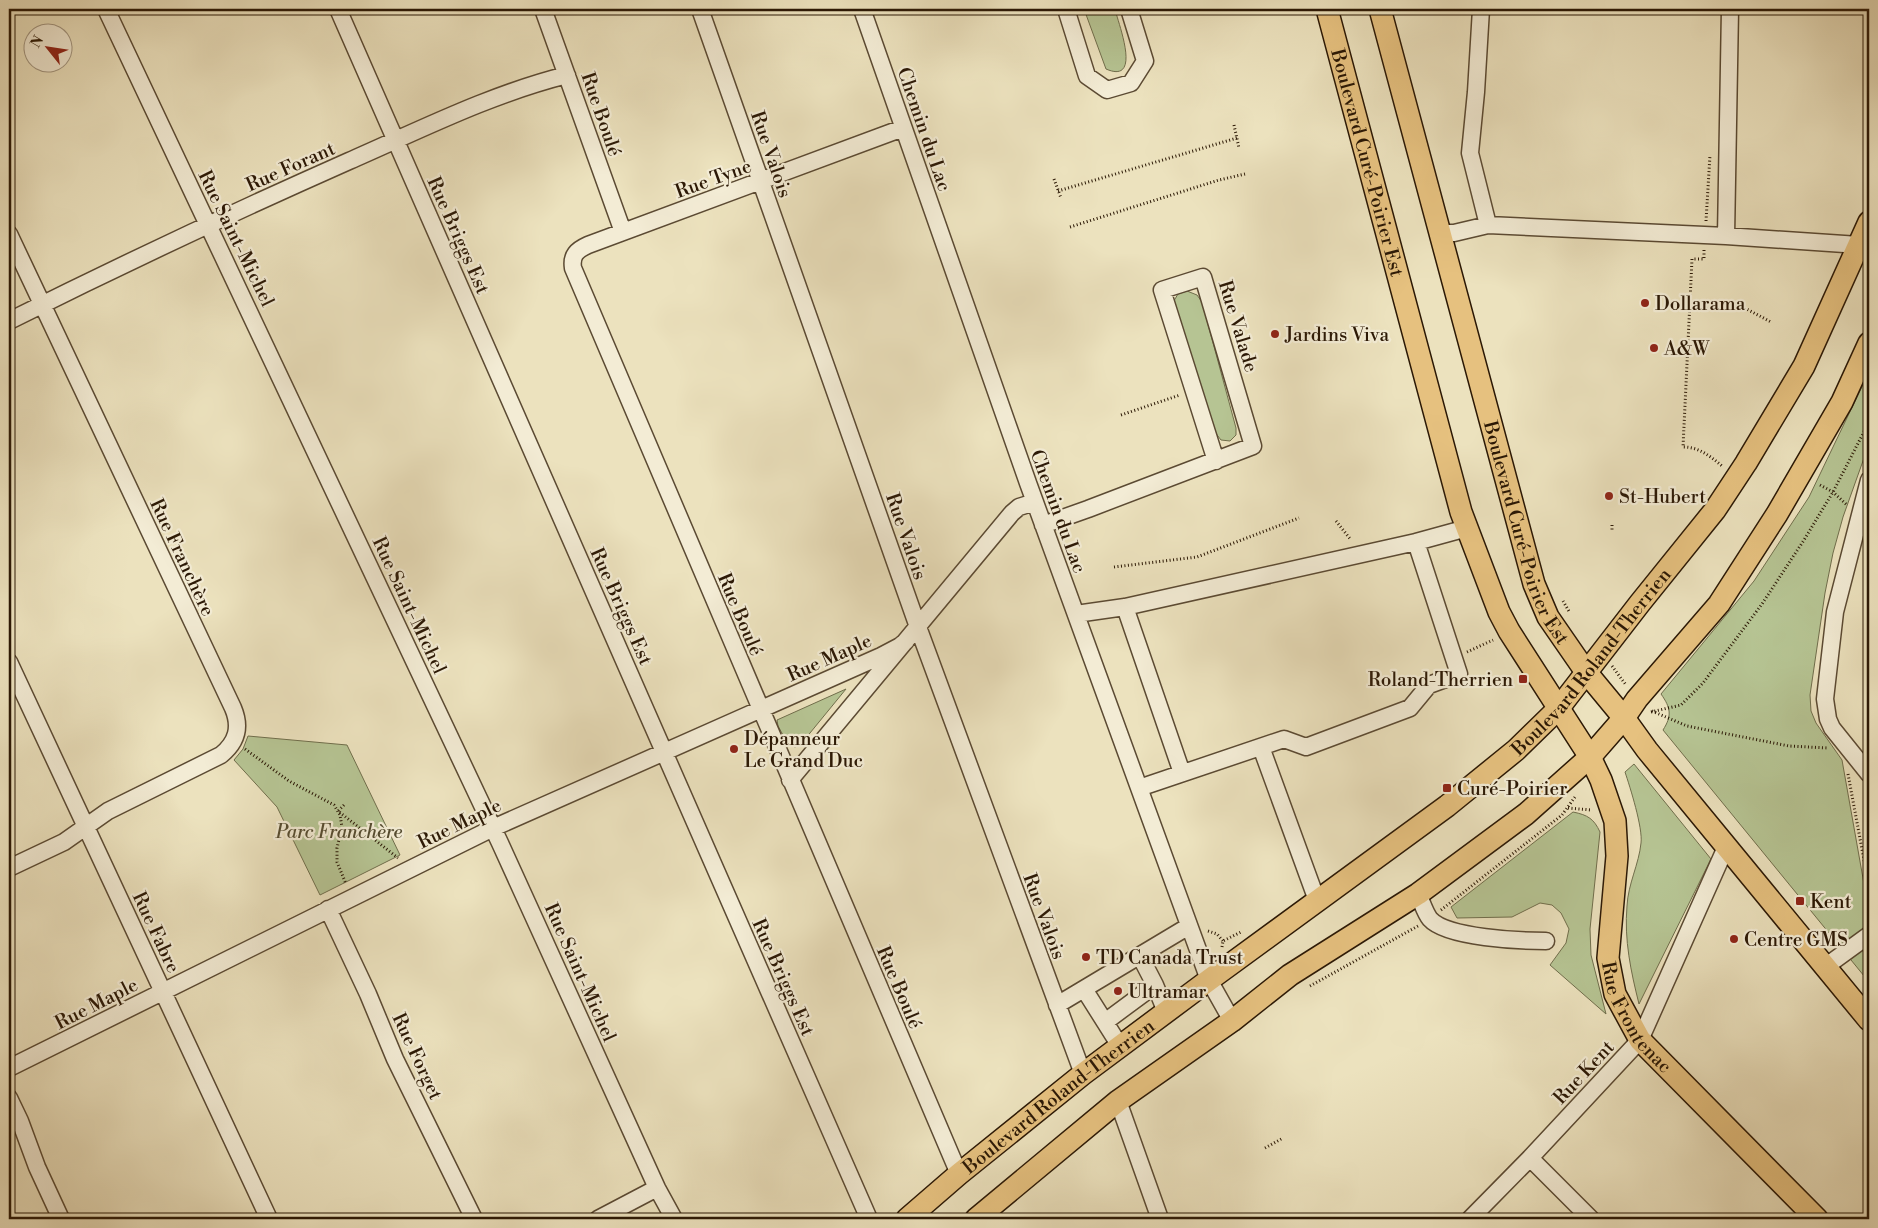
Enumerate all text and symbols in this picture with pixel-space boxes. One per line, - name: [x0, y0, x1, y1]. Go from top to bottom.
- north arrow: [22, 22, 72, 72]
- text: N: [27, 33, 48, 51]
- street label: Boulevard Curé-Poirier Est: [1325, 45, 1409, 280]
- street label: Chemin du Lac: [892, 64, 956, 194]
- street label: Rue Boulé: [575, 69, 627, 160]
- street label: Rue Valois: [745, 108, 797, 201]
- street label: Rue Forant: [242, 137, 339, 197]
- street label: Rue Tyne: [672, 154, 755, 204]
- street label: Rue Saint-Michel: [193, 166, 280, 311]
- street label: Rue Briggs Est: [422, 173, 495, 298]
- street label: Rue Valade: [1213, 278, 1263, 375]
- place label: Dollarama: [1655, 292, 1746, 316]
- marker: Dollarama: [1639, 297, 1651, 309]
- place label: Jardins Viva: [1284, 323, 1390, 347]
- marker: Jardins Viva: [1269, 328, 1281, 340]
- place label: A&W: [1663, 337, 1710, 361]
- marker: A&W: [1648, 342, 1660, 354]
- street label: Boulevard Curé-Poirier Est: [1478, 417, 1574, 649]
- street label: Chemin du Lac: [1025, 446, 1091, 576]
- place label: St-Hubert: [1619, 485, 1706, 509]
- street label: Rue Valois: [880, 490, 932, 583]
- marker: St-Hubert: [1603, 490, 1615, 502]
- street label: Rue Franchère: [144, 495, 220, 620]
- street label: Rue Saint-Michel: [367, 533, 452, 678]
- street label: Rue Briggs Est: [585, 544, 658, 669]
- street label: Boulevard Roland-Therrien: [1506, 563, 1676, 762]
- street label: Rue Boulé: [712, 569, 768, 659]
- street label: Rue Maple: [783, 629, 875, 687]
- place label: Roland-Therrien: [1368, 668, 1513, 692]
- marker: Roland-Therrien: [1517, 673, 1529, 685]
- place label: Dépanneur Le Grand Duc: [744, 727, 863, 773]
- marker: Dépanneur Le Grand Duc: [728, 743, 740, 755]
- place label: Curé-Poirier: [1457, 777, 1567, 801]
- marker: Curé-Poirier: [1441, 782, 1453, 794]
- street label: Rue Maple: [414, 793, 505, 854]
- park label: Parc Franchère: [275, 820, 402, 844]
- street label: Rue Valois: [1017, 870, 1071, 963]
- street label: Rue Fabre: [127, 888, 185, 977]
- place label: Kent: [1810, 890, 1852, 914]
- marker: Kent: [1794, 895, 1806, 907]
- street label: Rue Saint-Michel: [539, 900, 621, 1046]
- street label: Rue Briggs Est: [747, 915, 820, 1040]
- place label: Centre GMS: [1744, 928, 1848, 952]
- marker: Centre GMS: [1728, 933, 1740, 945]
- street label: Rue Boulé: [871, 942, 927, 1032]
- place label: TD Canada Trust: [1096, 946, 1244, 970]
- marker: TD Canada Trust: [1080, 951, 1092, 963]
- street label: Rue Frontenac: [1596, 960, 1677, 1078]
- street label: Rue Maple: [51, 973, 142, 1035]
- place label: Ultramar: [1128, 980, 1207, 1004]
- marker: Ultramar: [1112, 985, 1124, 997]
- street label: Rue Forget: [387, 1009, 448, 1104]
- street label: Boulevard Roland-Therrien: [957, 1014, 1159, 1180]
- street label: Rue Kent: [1548, 1035, 1620, 1110]

